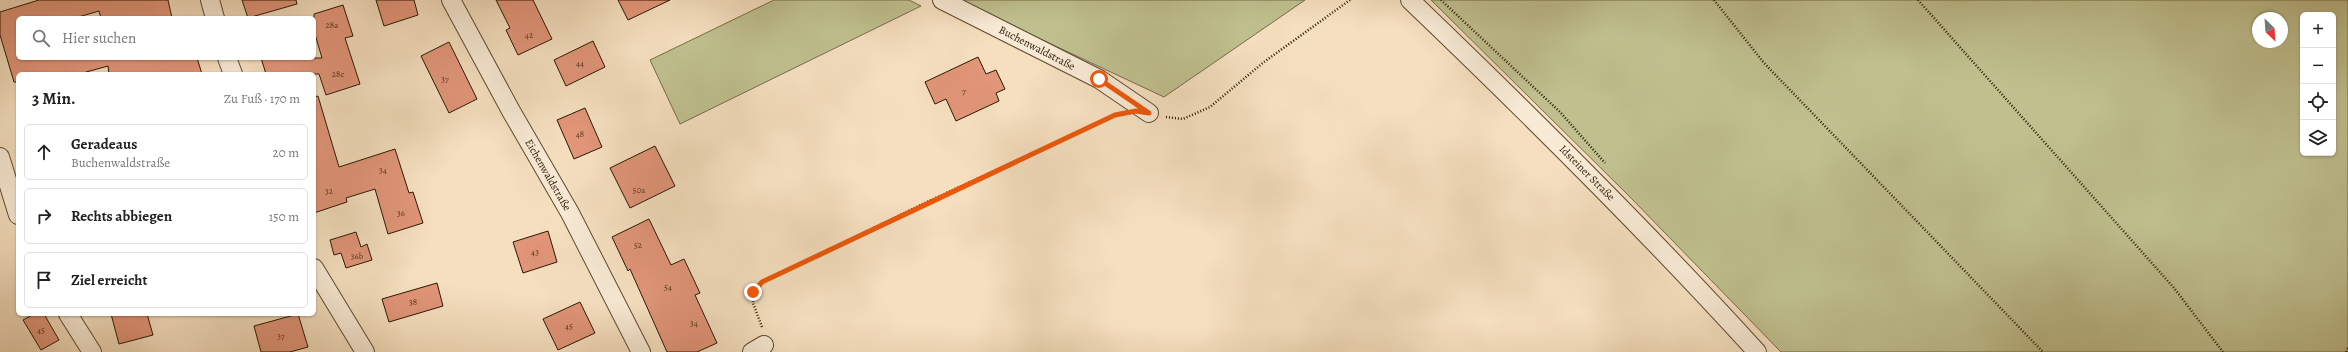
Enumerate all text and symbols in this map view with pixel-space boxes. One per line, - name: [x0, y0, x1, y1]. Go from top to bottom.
- north arrow: [2252, 12, 2288, 48]
- map controls: [2300, 12, 2336, 156]
- button: +: [2300, 12, 2336, 48]
- search box: [16, 16, 316, 60]
- house number: 28a: [326, 19, 339, 31]
- street label: Buchenwaldstraße: [996, 22, 1078, 74]
- icon: search: [30, 27, 52, 49]
- text: Hier suchen: [62, 28, 136, 48]
- house number: 42: [525, 29, 534, 41]
- button: −: [2300, 48, 2336, 84]
- house number: 44: [576, 57, 584, 69]
- house number: 28c: [332, 68, 344, 80]
- route start: [1090, 70, 1108, 88]
- house number: 37: [441, 73, 449, 85]
- button: locate: [2300, 84, 2336, 120]
- house number: 7: [962, 85, 966, 97]
- text: 3 Min.: [32, 87, 76, 110]
- text: Zu Fuß · 170 m: [224, 90, 300, 107]
- button: layers: [2300, 120, 2336, 156]
- house number: 48: [576, 128, 584, 140]
- text: Geradeaus: [71, 134, 137, 154]
- street label: Eichenwaldstraße: [521, 136, 575, 214]
- icon: ahead: [33, 141, 55, 163]
- street label: Idsteiner Straße: [1556, 142, 1618, 204]
- text: 20 m: [273, 144, 299, 161]
- text: Buchenwaldstraße: [71, 154, 170, 171]
- house number: 34: [379, 164, 387, 176]
- house number: 50a: [633, 184, 646, 196]
- house number: 32: [325, 185, 334, 197]
- icon: right: [33, 205, 55, 227]
- text: Rechts abbiegen: [71, 206, 172, 226]
- house number: 36: [397, 207, 405, 219]
- text: 150 m: [269, 208, 299, 225]
- house number: 52: [634, 239, 643, 251]
- house number: 43: [531, 246, 539, 258]
- house number: 36b: [351, 250, 364, 262]
- icon: arrive: [33, 269, 55, 291]
- text: Ziel erreicht: [71, 270, 147, 290]
- house number: 54: [664, 281, 672, 293]
- route end: [744, 283, 762, 301]
- house number: 38: [409, 296, 417, 308]
- house number: 34: [690, 317, 698, 329]
- house number: 45: [565, 320, 573, 332]
- house number: 45: [37, 324, 45, 336]
- house number: 37: [277, 330, 285, 342]

